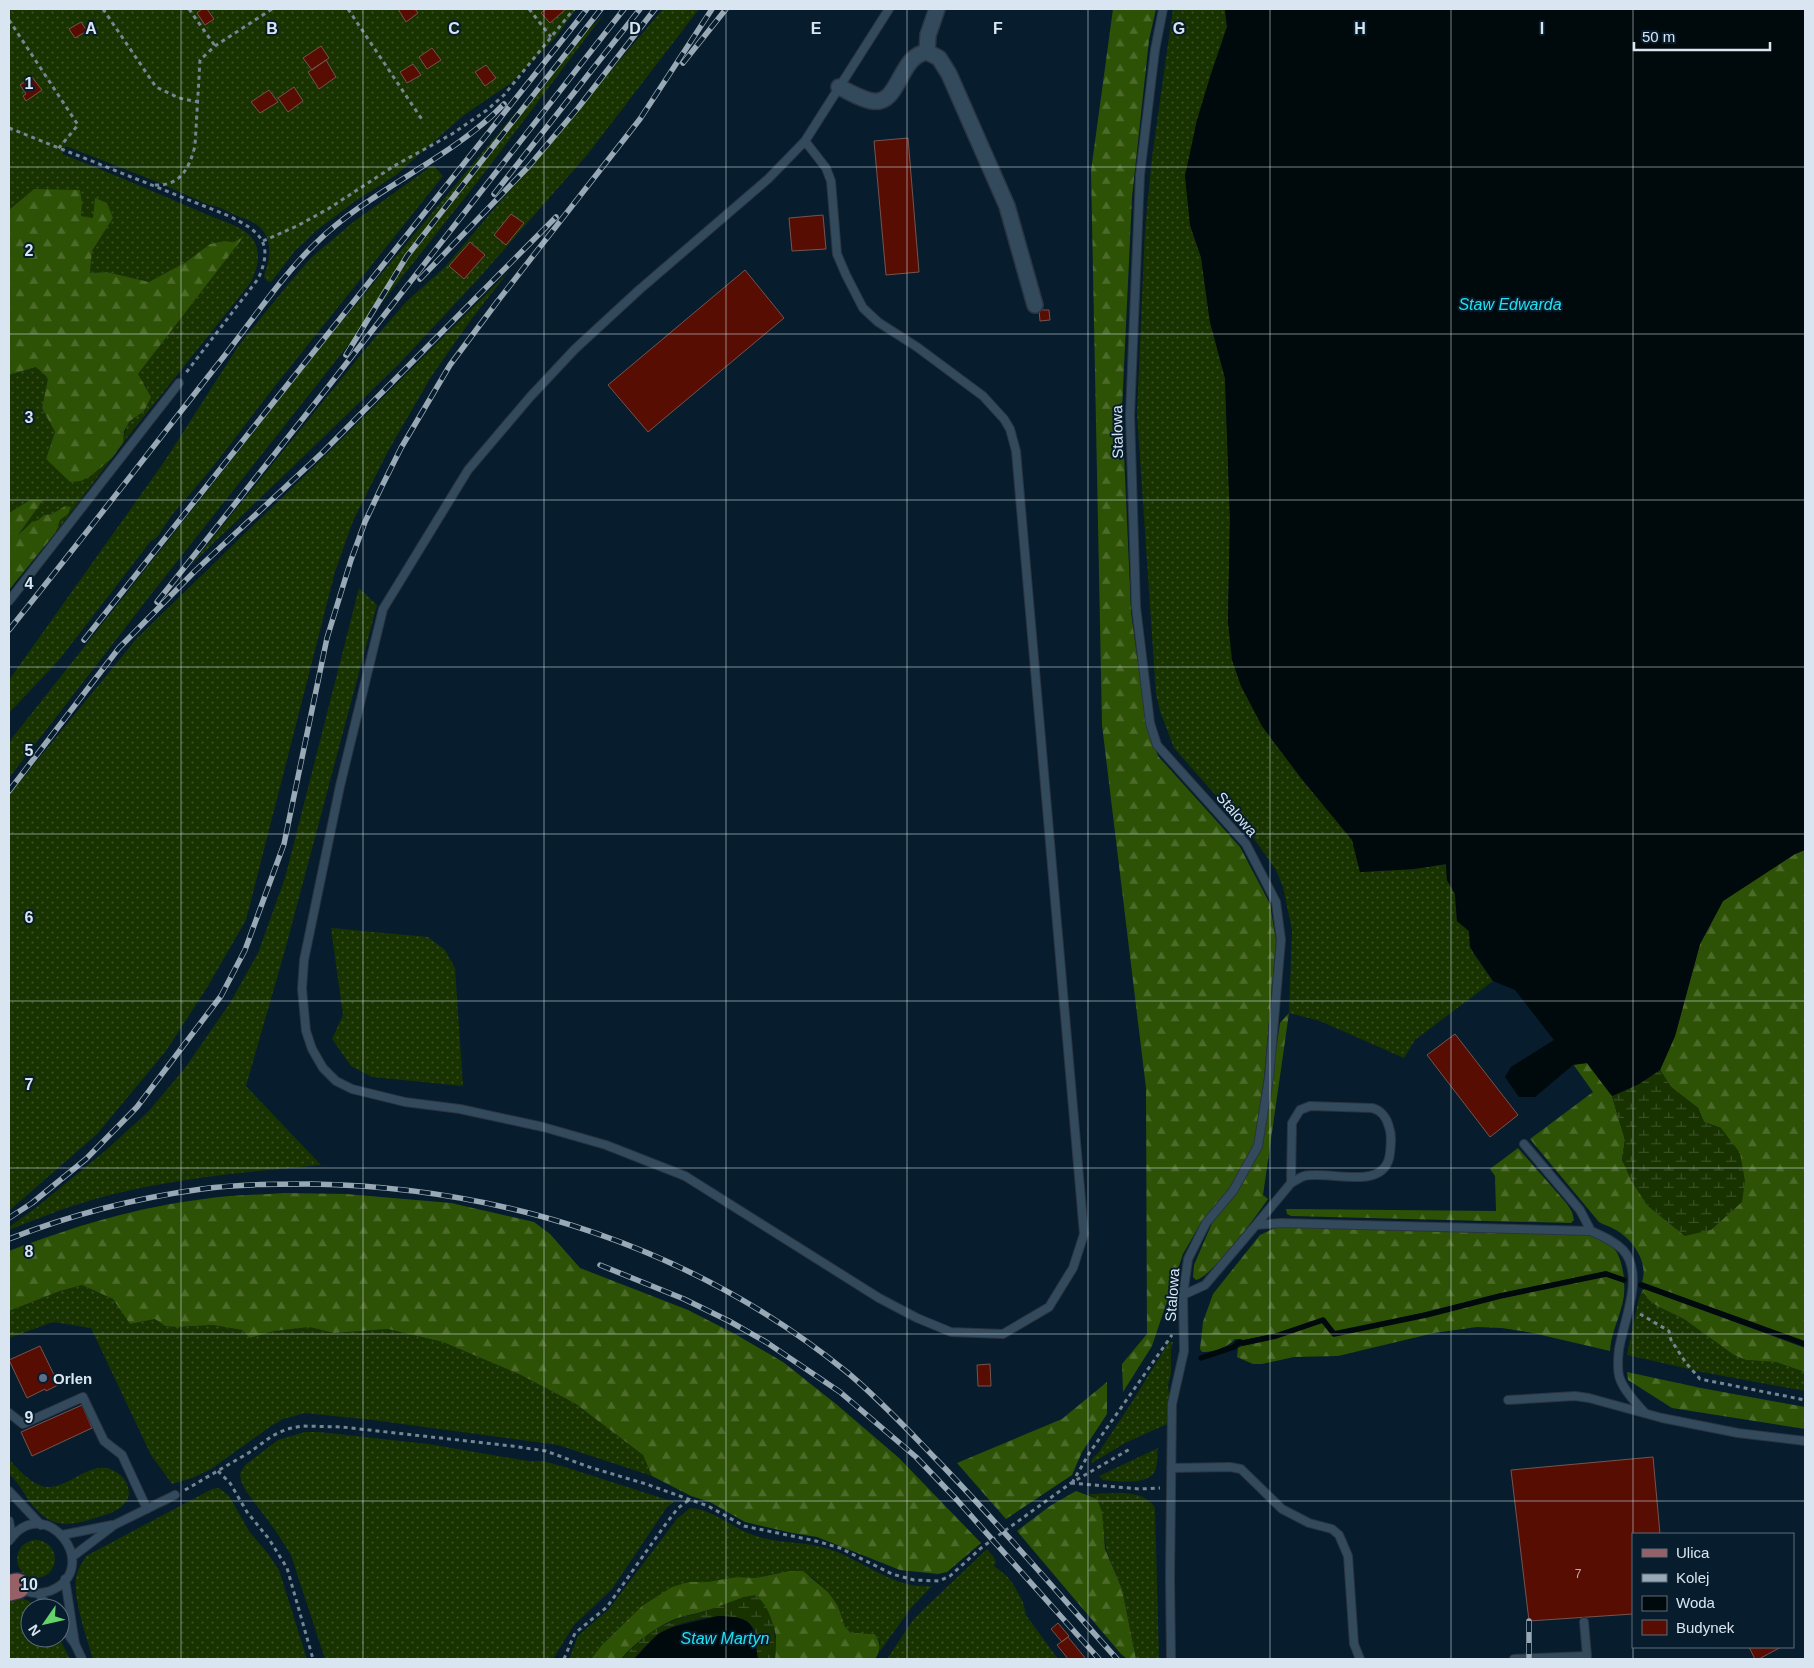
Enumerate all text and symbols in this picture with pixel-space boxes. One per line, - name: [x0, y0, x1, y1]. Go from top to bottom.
- text: A: [85, 20, 97, 37]
- text: B: [266, 20, 278, 37]
- text: C: [448, 20, 460, 37]
- text: D: [629, 20, 641, 37]
- text: E: [811, 20, 822, 37]
- text: F: [993, 20, 1003, 37]
- text: G: [1173, 20, 1185, 37]
- text: H: [1354, 20, 1366, 37]
- text: I: [1540, 20, 1544, 37]
- scale bar: [1634, 20, 1770, 52]
- text: 50 m: [1642, 28, 1675, 45]
- text: 1: [25, 75, 34, 92]
- text: 2: [25, 242, 34, 259]
- water label: Staw Edwarda: [1458, 296, 1562, 313]
- street label: Stalowa: [1108, 405, 1126, 459]
- text: 3: [25, 409, 34, 426]
- text: 4: [25, 575, 34, 592]
- text: 5: [25, 742, 34, 759]
- street label: Stalowa: [1213, 788, 1261, 840]
- text: 6: [25, 909, 34, 926]
- text: 7: [25, 1076, 34, 1093]
- text: 8: [25, 1243, 34, 1260]
- street label: Stalowa: [1162, 1267, 1182, 1322]
- place label: Orlen: [53, 1370, 92, 1387]
- marker: Orlen: [37, 1372, 49, 1384]
- text: 9: [25, 1409, 34, 1426]
- legend: [1632, 1533, 1794, 1648]
- text: Ulica: [1676, 1544, 1710, 1561]
- house number: 7: [1575, 1567, 1582, 1581]
- text: Kolej: [1676, 1569, 1709, 1586]
- text: 10: [20, 1576, 38, 1593]
- text: Woda: [1676, 1594, 1716, 1611]
- north arrow: [20, 1598, 70, 1648]
- text: Budynek: [1676, 1619, 1735, 1636]
- text: N: [25, 1622, 44, 1639]
- water label: Staw Martyn: [681, 1630, 770, 1647]

